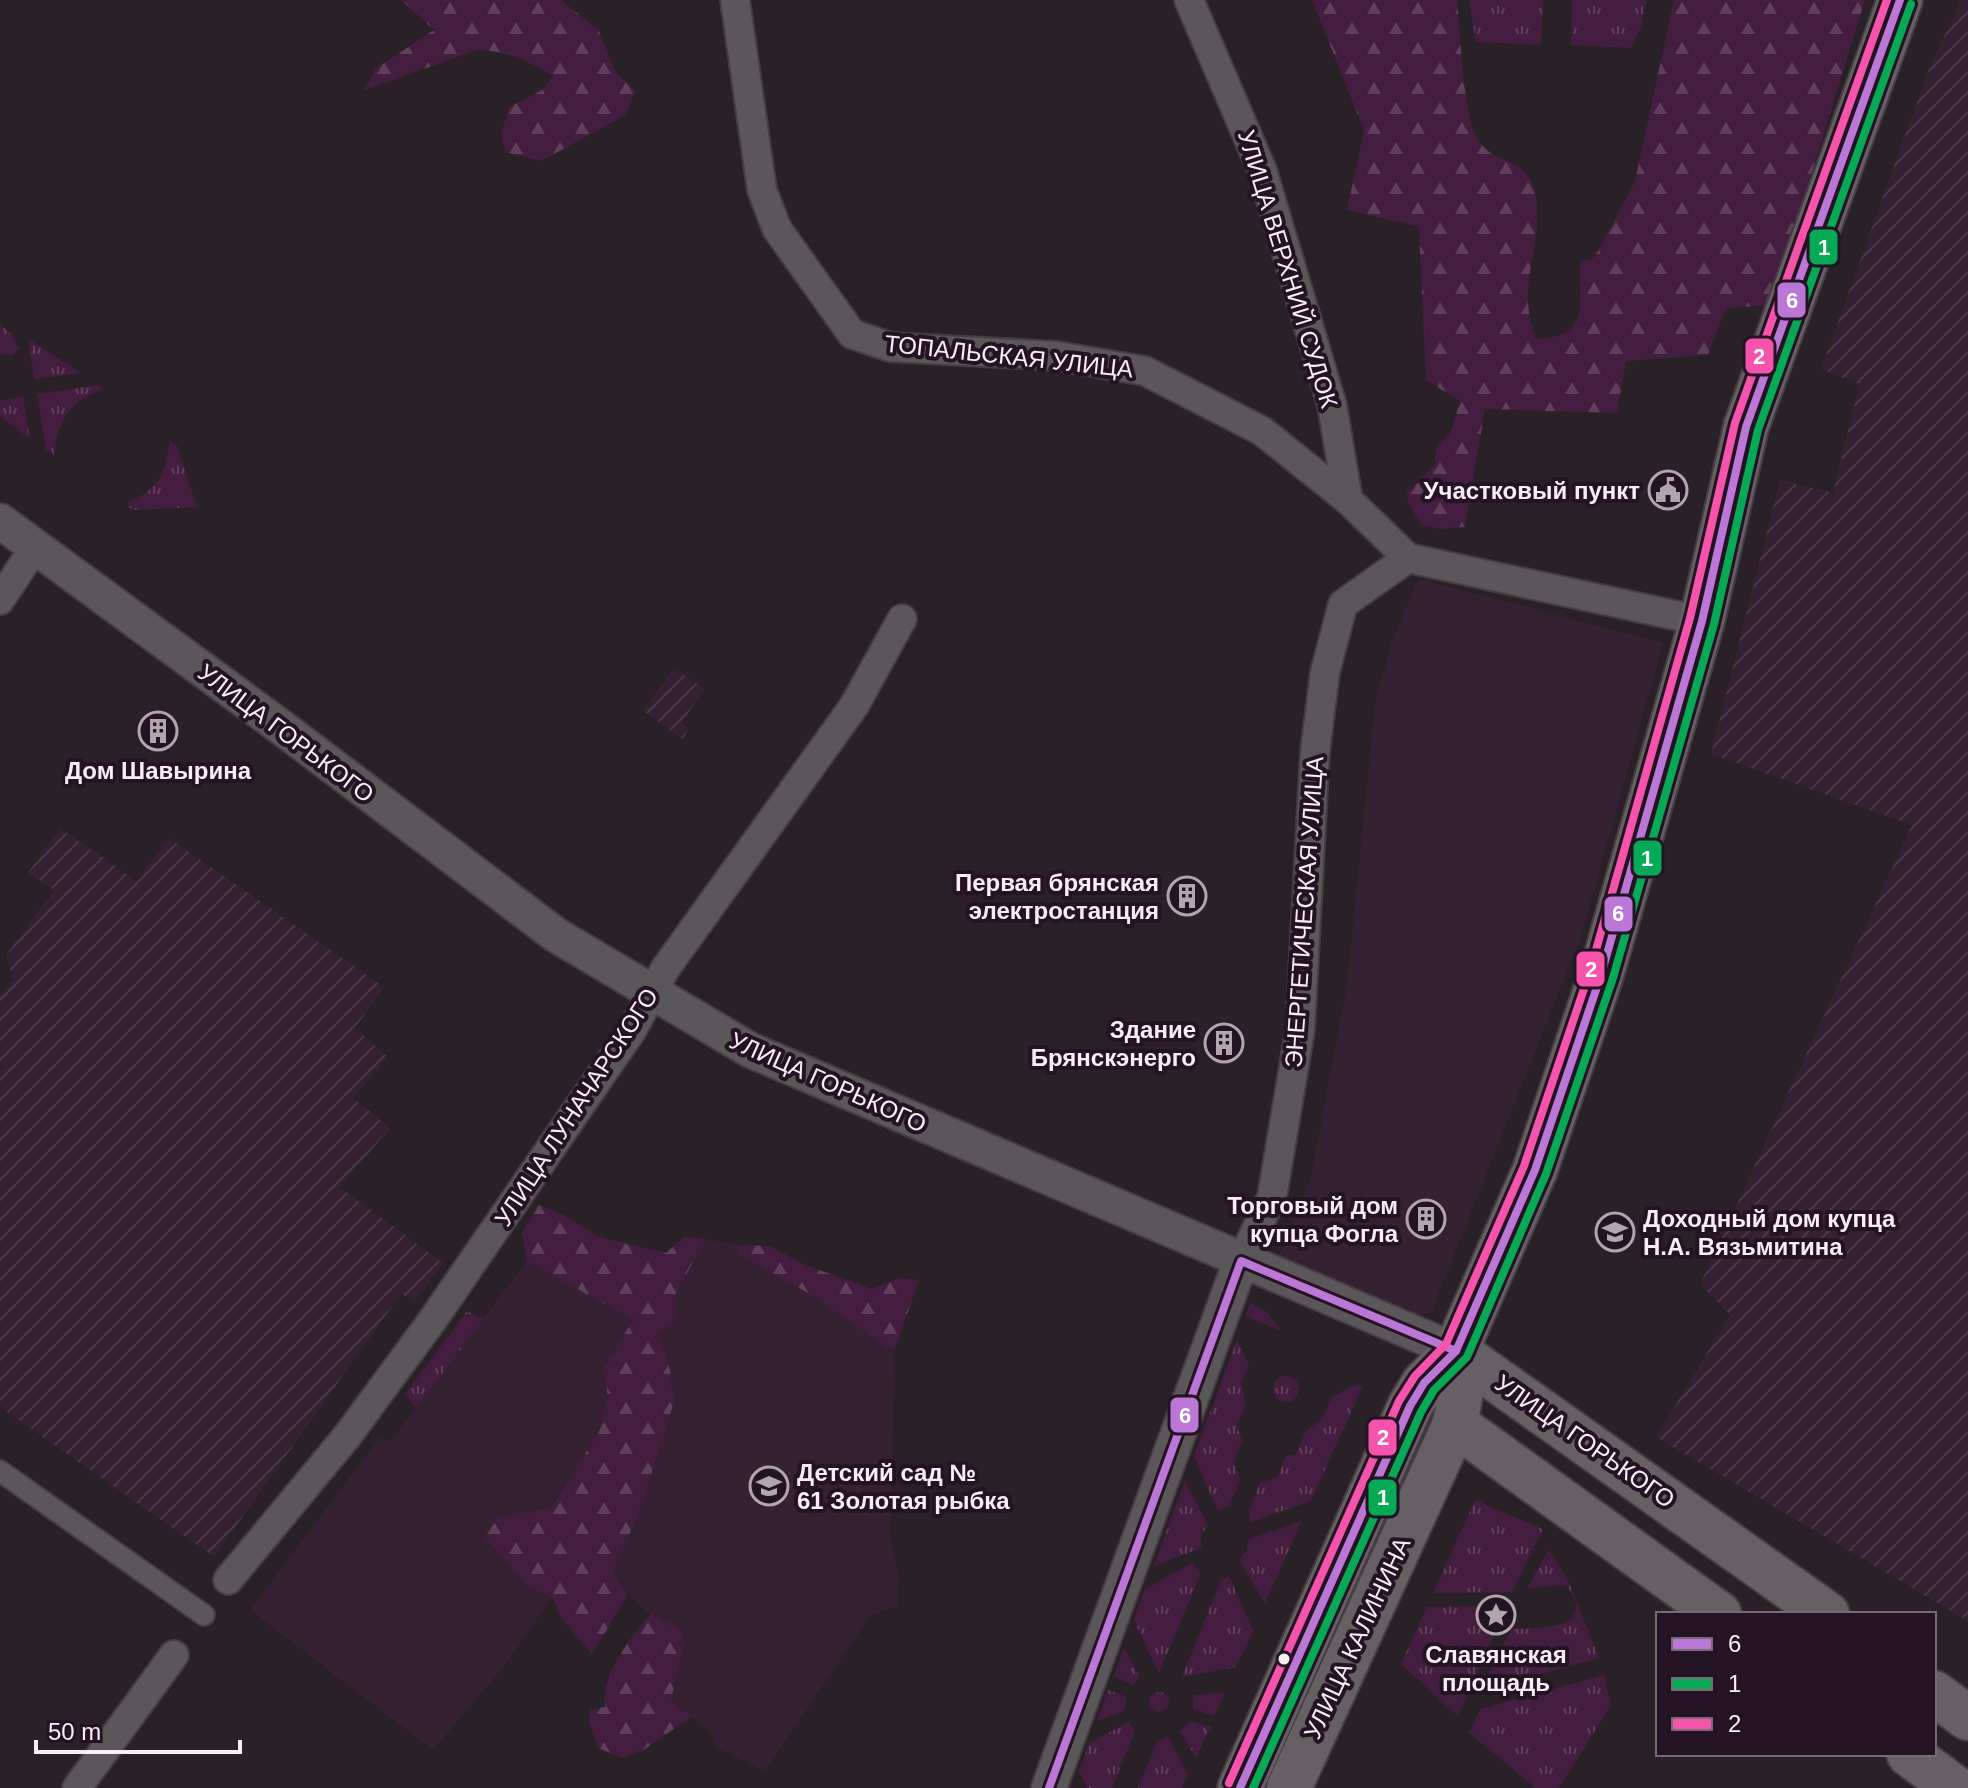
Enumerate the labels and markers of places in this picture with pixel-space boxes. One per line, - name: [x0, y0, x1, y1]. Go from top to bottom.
- public building icon: Участковый пункт: [1647, 469, 1689, 511]
- place label: Участковый пункт: [1424, 477, 1640, 504]
- building icon: Дом Шавырина: [137, 710, 179, 752]
- place label: Дом Шавырина: [65, 757, 252, 784]
- place label: Первая брянская электростанция: [955, 869, 1159, 924]
- building icon: Первая брянская электростанция: [1166, 875, 1208, 917]
- place label: Здание Брянскэнерго: [1031, 1016, 1196, 1071]
- building icon: Здание Брянскэнерго: [1203, 1022, 1245, 1064]
- place label: Торговый дом купца Фогла: [1227, 1192, 1399, 1247]
- building icon: Торговый дом купца Фогла: [1405, 1198, 1447, 1240]
- place label: Доходный дом купца Н.А. Вязьмитина: [1643, 1205, 1896, 1260]
- school or university icon: Доходный дом купца Н.А. Вязьмитина: [1594, 1211, 1636, 1253]
- place label: Детский сад № 61 Золотая рыбка: [797, 1459, 1010, 1514]
- school or university icon: Детский сад № 61 Золотая рыбка: [748, 1465, 790, 1507]
- place icon: Славянская площадь: [1475, 1594, 1517, 1636]
- place label: Славянская площадь: [1425, 1641, 1567, 1696]
- unlabelled marker: [1276, 1651, 1292, 1667]

